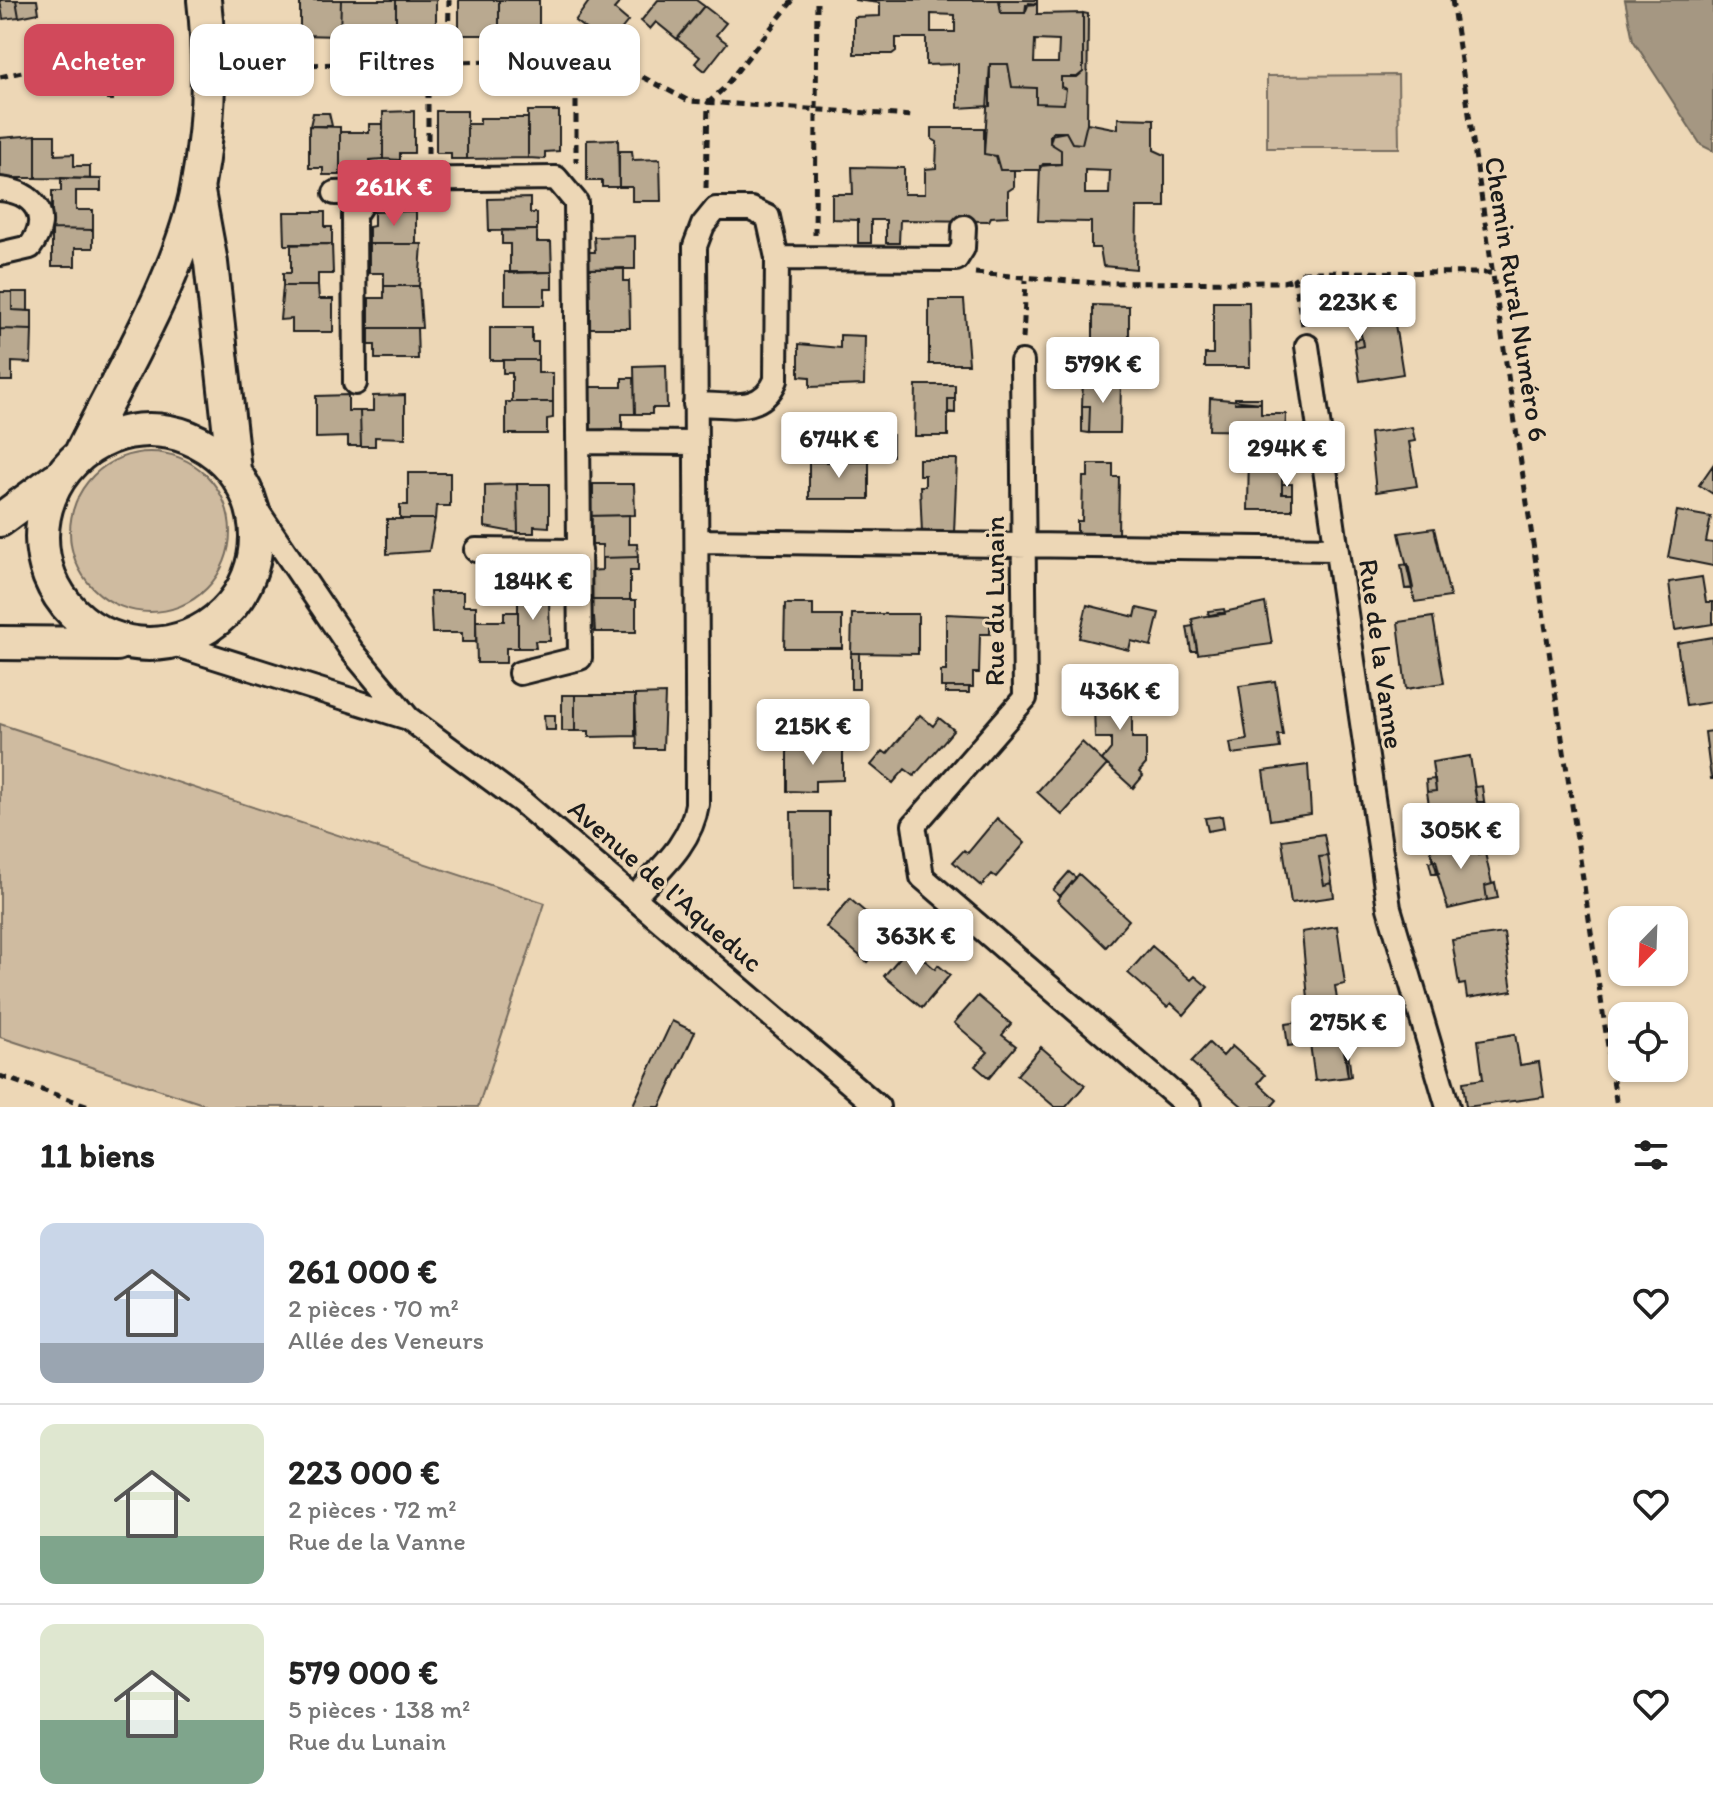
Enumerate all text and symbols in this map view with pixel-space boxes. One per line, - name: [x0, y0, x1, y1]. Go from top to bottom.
- chip: Acheter: [24, 24, 174, 96]
- chip: Louer: [190, 24, 314, 96]
- chip: Filtres: [330, 24, 463, 96]
- chip: Nouveau: [479, 24, 640, 96]
- street label: Chemin Rural Numéro 6: [1478, 154, 1556, 444]
- pin: 261K €: [329, 160, 459, 228]
- text: 261K €: [356, 170, 432, 202]
- pin: 223K €: [1293, 275, 1423, 343]
- text: 223K €: [1319, 285, 1397, 317]
- pin: 579K €: [1038, 337, 1168, 405]
- text: 579K €: [1064, 347, 1142, 379]
- pin: 674K €: [774, 412, 904, 480]
- pin: 294K €: [1222, 421, 1352, 489]
- text: 674K €: [799, 422, 879, 454]
- text: 294K €: [1247, 431, 1327, 463]
- street label: Rue du Lunain: [977, 516, 1011, 686]
- pin: 184K €: [468, 554, 598, 622]
- street label: Rue de la Vanne: [1352, 557, 1412, 751]
- text: 184K €: [493, 564, 573, 596]
- pin: 436K €: [1055, 664, 1185, 732]
- text: 436K €: [1080, 674, 1160, 706]
- pin: 215K €: [748, 699, 878, 767]
- text: 215K €: [775, 709, 851, 741]
- street label: Avenue de l'Aqueduc: [562, 791, 770, 979]
- pin: 305K €: [1396, 803, 1526, 871]
- text: 305K €: [1420, 813, 1502, 845]
- north arrow: [1608, 906, 1688, 986]
- map controls: [1608, 906, 1688, 1082]
- pin: 363K €: [851, 909, 981, 977]
- text: 363K €: [876, 919, 956, 951]
- pin: 275K €: [1283, 995, 1413, 1063]
- button: locate: [1608, 1002, 1688, 1082]
- text: 275K €: [1309, 1005, 1387, 1037]
- icon: filters: [1629, 1133, 1673, 1177]
- text: 11 biens: [40, 1135, 155, 1176]
- text: 261 000 €: [288, 1251, 437, 1292]
- icon: home: [104, 1255, 200, 1351]
- icon: heart: [1629, 1281, 1673, 1325]
- text: 2 pièces · 70 m²: [288, 1292, 459, 1324]
- text: Allée des Veneurs: [288, 1324, 484, 1356]
- text: 223 000 €: [288, 1452, 440, 1493]
- icon: home: [104, 1456, 200, 1552]
- icon: heart: [1629, 1482, 1673, 1526]
- text: 2 pièces · 72 m²: [288, 1493, 457, 1525]
- text: Rue de la Vanne: [288, 1525, 466, 1557]
- text: 579 000 €: [288, 1652, 438, 1693]
- icon: home: [104, 1656, 200, 1752]
- icon: heart: [1629, 1682, 1673, 1726]
- text: 5 pièces · 138 m²: [288, 1693, 470, 1725]
- text: Rue du Lunain: [288, 1725, 446, 1757]

